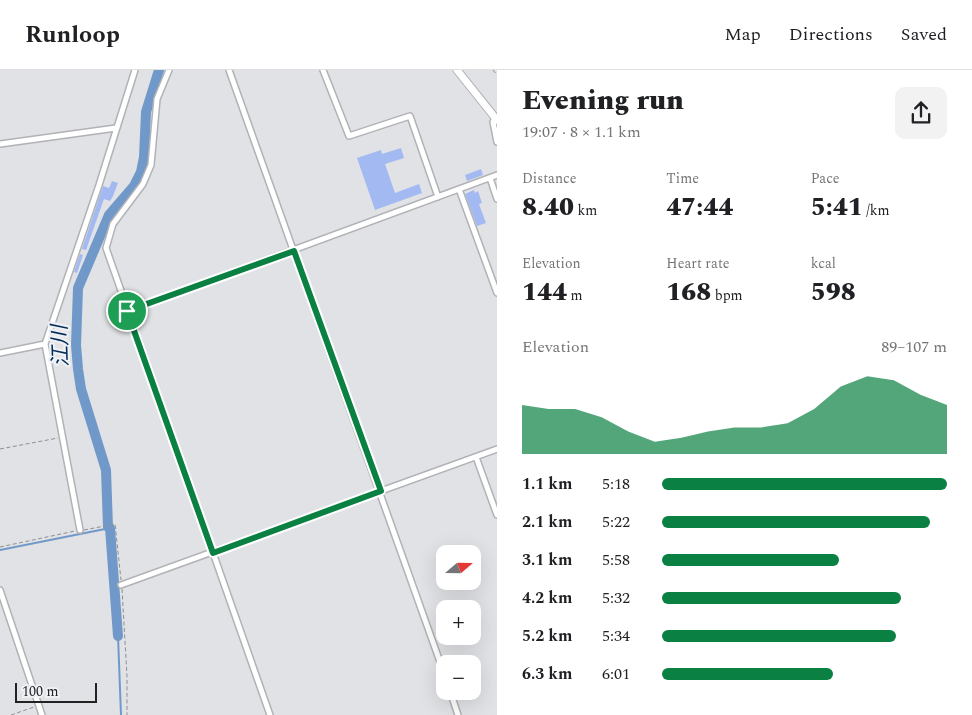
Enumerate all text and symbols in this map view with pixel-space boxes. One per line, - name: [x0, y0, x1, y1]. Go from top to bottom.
- text: Runloop: [25, 17, 120, 53]
- text: Map: [725, 21, 761, 48]
- text: Directions: [789, 21, 873, 48]
- text: Saved: [901, 21, 947, 48]
- text: Evening run: [522, 79, 684, 122]
- button: share: [895, 87, 947, 139]
- text: 19:07 · 8 × 1.1 km: [522, 120, 641, 144]
- text: Distance: [522, 168, 577, 189]
- text: Time: [666, 168, 699, 189]
- text: Pace: [811, 168, 840, 189]
- text: 8.40: [522, 189, 574, 227]
- text: 47:44: [666, 189, 733, 227]
- text: 5:41: [811, 189, 863, 227]
- text: km: [574, 200, 597, 221]
- text: /km: [863, 200, 890, 221]
- text: Elevation: [522, 253, 581, 274]
- text: Heart rate: [666, 253, 730, 274]
- text: kcal: [811, 253, 836, 274]
- text: 144: [522, 274, 567, 312]
- text: 168: [666, 274, 711, 312]
- text: 598: [811, 274, 856, 312]
- text: m: [567, 285, 583, 306]
- text: bpm: [711, 285, 743, 306]
- pin: [106, 290, 148, 332]
- icon: arrive: [113, 297, 141, 325]
- water label: 江川: [44, 322, 78, 368]
- text: Elevation: [522, 335, 589, 359]
- text: 89–107 m: [881, 335, 947, 359]
- text: 1.1 km: [522, 472, 572, 496]
- text: 5:18: [602, 472, 630, 496]
- text: 2.1 km: [522, 510, 572, 534]
- text: 5:22: [602, 510, 630, 534]
- north arrow: [436, 545, 481, 590]
- map controls: [436, 545, 481, 700]
- text: 3.1 km: [522, 548, 572, 572]
- text: 5:58: [602, 548, 630, 572]
- text: 4.2 km: [522, 586, 572, 610]
- text: 5:32: [602, 586, 630, 610]
- button: +: [436, 600, 481, 645]
- text: 5.2 km: [522, 624, 572, 648]
- text: 5:34: [602, 624, 630, 648]
- button: −: [436, 655, 481, 700]
- text: 6.3 km: [522, 662, 572, 686]
- text: 6:01: [602, 662, 630, 686]
- scale bar: [15, 680, 98, 703]
- text: 100 m: [22, 681, 59, 702]

